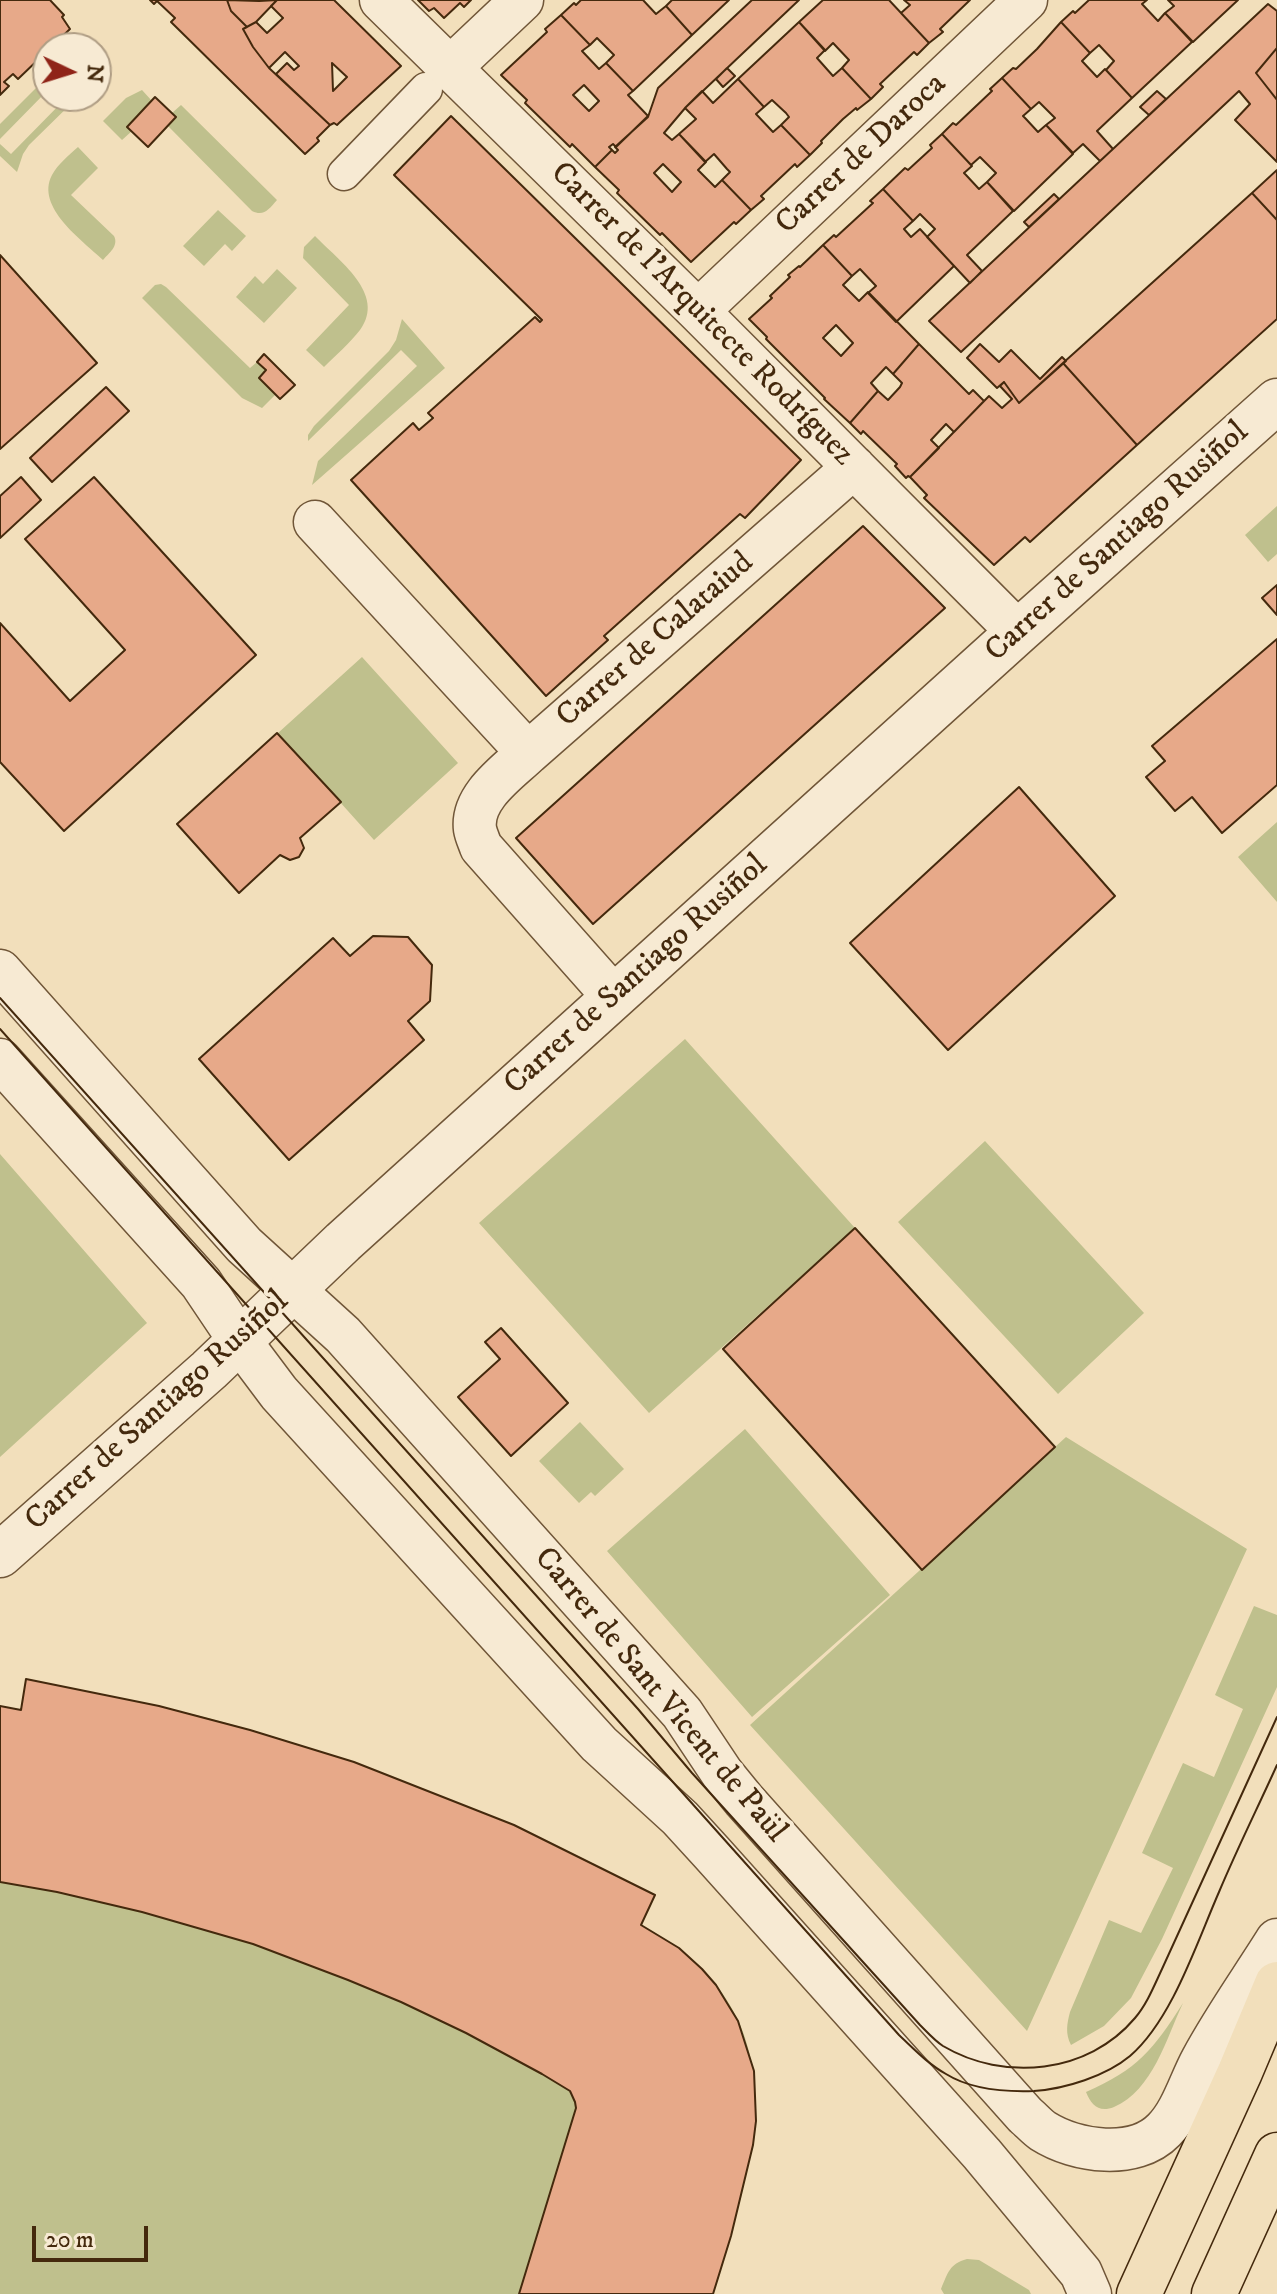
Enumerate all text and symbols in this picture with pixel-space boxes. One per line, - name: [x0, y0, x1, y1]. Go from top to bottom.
- north arrow: [32, 32, 112, 112]
- text: N: [80, 64, 109, 84]
- street label: Carrer de Daroca: [769, 66, 955, 244]
- street label: Carrer de l'Arquitecte Rodríguez: [541, 155, 861, 475]
- street label: Carrer de Santiago Rusiñol: [978, 415, 1258, 671]
- street label: Carrer de Calataiud: [550, 545, 762, 737]
- street label: Carrer de Santiago Rusiñol: [497, 848, 777, 1104]
- street label: Carrer de Santiago Rusiñol: [18, 1284, 298, 1540]
- street label: Carrer de Sant Vicent de Paül: [524, 1541, 794, 1851]
- scale bar: [36, 2210, 152, 2260]
- text: 20 m: [46, 2225, 94, 2255]

